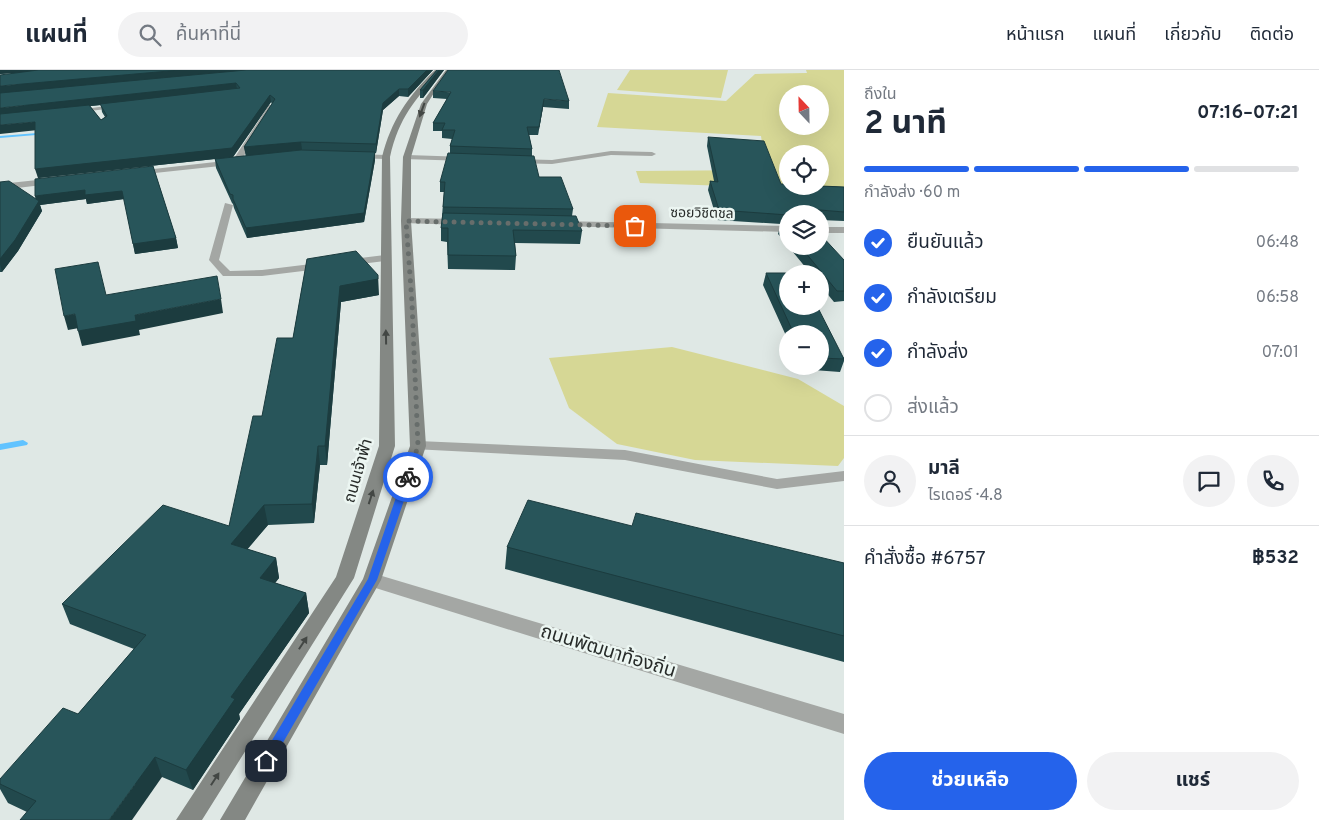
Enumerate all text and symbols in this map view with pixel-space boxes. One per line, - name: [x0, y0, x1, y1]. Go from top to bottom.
- search box: [118, 12, 468, 57]
- text: แผนที่: [25, 21, 88, 51]
- icon: search: [136, 21, 164, 49]
- text: ค้นหาที่นี่: [176, 23, 241, 47]
- text: หน้าแรก: [1006, 24, 1064, 47]
- text: แผนที่: [1092, 24, 1136, 47]
- text: เกี่ยวกับ: [1164, 24, 1222, 47]
- text: ติดต่อ: [1250, 24, 1294, 47]
- north arrow: [779, 85, 829, 135]
- map controls: [779, 85, 829, 375]
- text: ถึงใน: [864, 85, 897, 105]
- text: 07:16–07:21: [1197, 101, 1299, 125]
- one-way arrow: [418, 103, 425, 118]
- text: 2 นาที: [864, 105, 947, 145]
- button: locate: [779, 145, 829, 195]
- text: กำลังส่ง · 60 m: [864, 183, 960, 203]
- pin: [614, 205, 656, 247]
- street label: ซอยวิชิตชล: [670, 205, 734, 223]
- button: layers: [779, 205, 829, 255]
- icon: bag: [621, 212, 649, 240]
- icon: check: [864, 229, 892, 257]
- text: ยืนยันแล้ว: [907, 231, 984, 255]
- text: 06:48: [1256, 233, 1299, 253]
- button: +: [779, 265, 829, 315]
- icon: check: [864, 284, 892, 312]
- text: กำลังเตรียม: [907, 286, 997, 310]
- text: 06:58: [1256, 288, 1299, 308]
- button: −: [779, 325, 829, 375]
- one-way arrow: [382, 329, 390, 345]
- icon: check: [864, 339, 892, 367]
- text: กำลังส่ง: [907, 341, 968, 365]
- text: 07:01: [1262, 343, 1299, 363]
- text: ส่งแล้ว: [907, 396, 959, 420]
- street label: ถนนเจ้าฟ้า: [340, 437, 378, 505]
- courier: [383, 452, 433, 502]
- button: person: [864, 455, 916, 507]
- button: chat: [1183, 455, 1235, 507]
- button: phone: [1247, 455, 1299, 507]
- text: มาลี: [928, 457, 960, 481]
- icon: bike: [394, 463, 422, 491]
- text: ไรเดอร์ · 4.8: [928, 486, 1003, 506]
- one-way arrow: [368, 489, 375, 504]
- text: ฿532: [1252, 546, 1299, 570]
- text: คำสั่งซื้อ #6757: [864, 547, 986, 571]
- street label: ถนนพัฒนาท้องถิ่น: [537, 618, 679, 684]
- one-way arrow: [298, 636, 308, 650]
- pin: [245, 740, 287, 782]
- icon: home: [252, 747, 280, 775]
- button: ช่วยเหลือ: [864, 752, 1077, 810]
- button: แชร์: [1087, 752, 1299, 810]
- one-way arrow: [210, 772, 219, 786]

